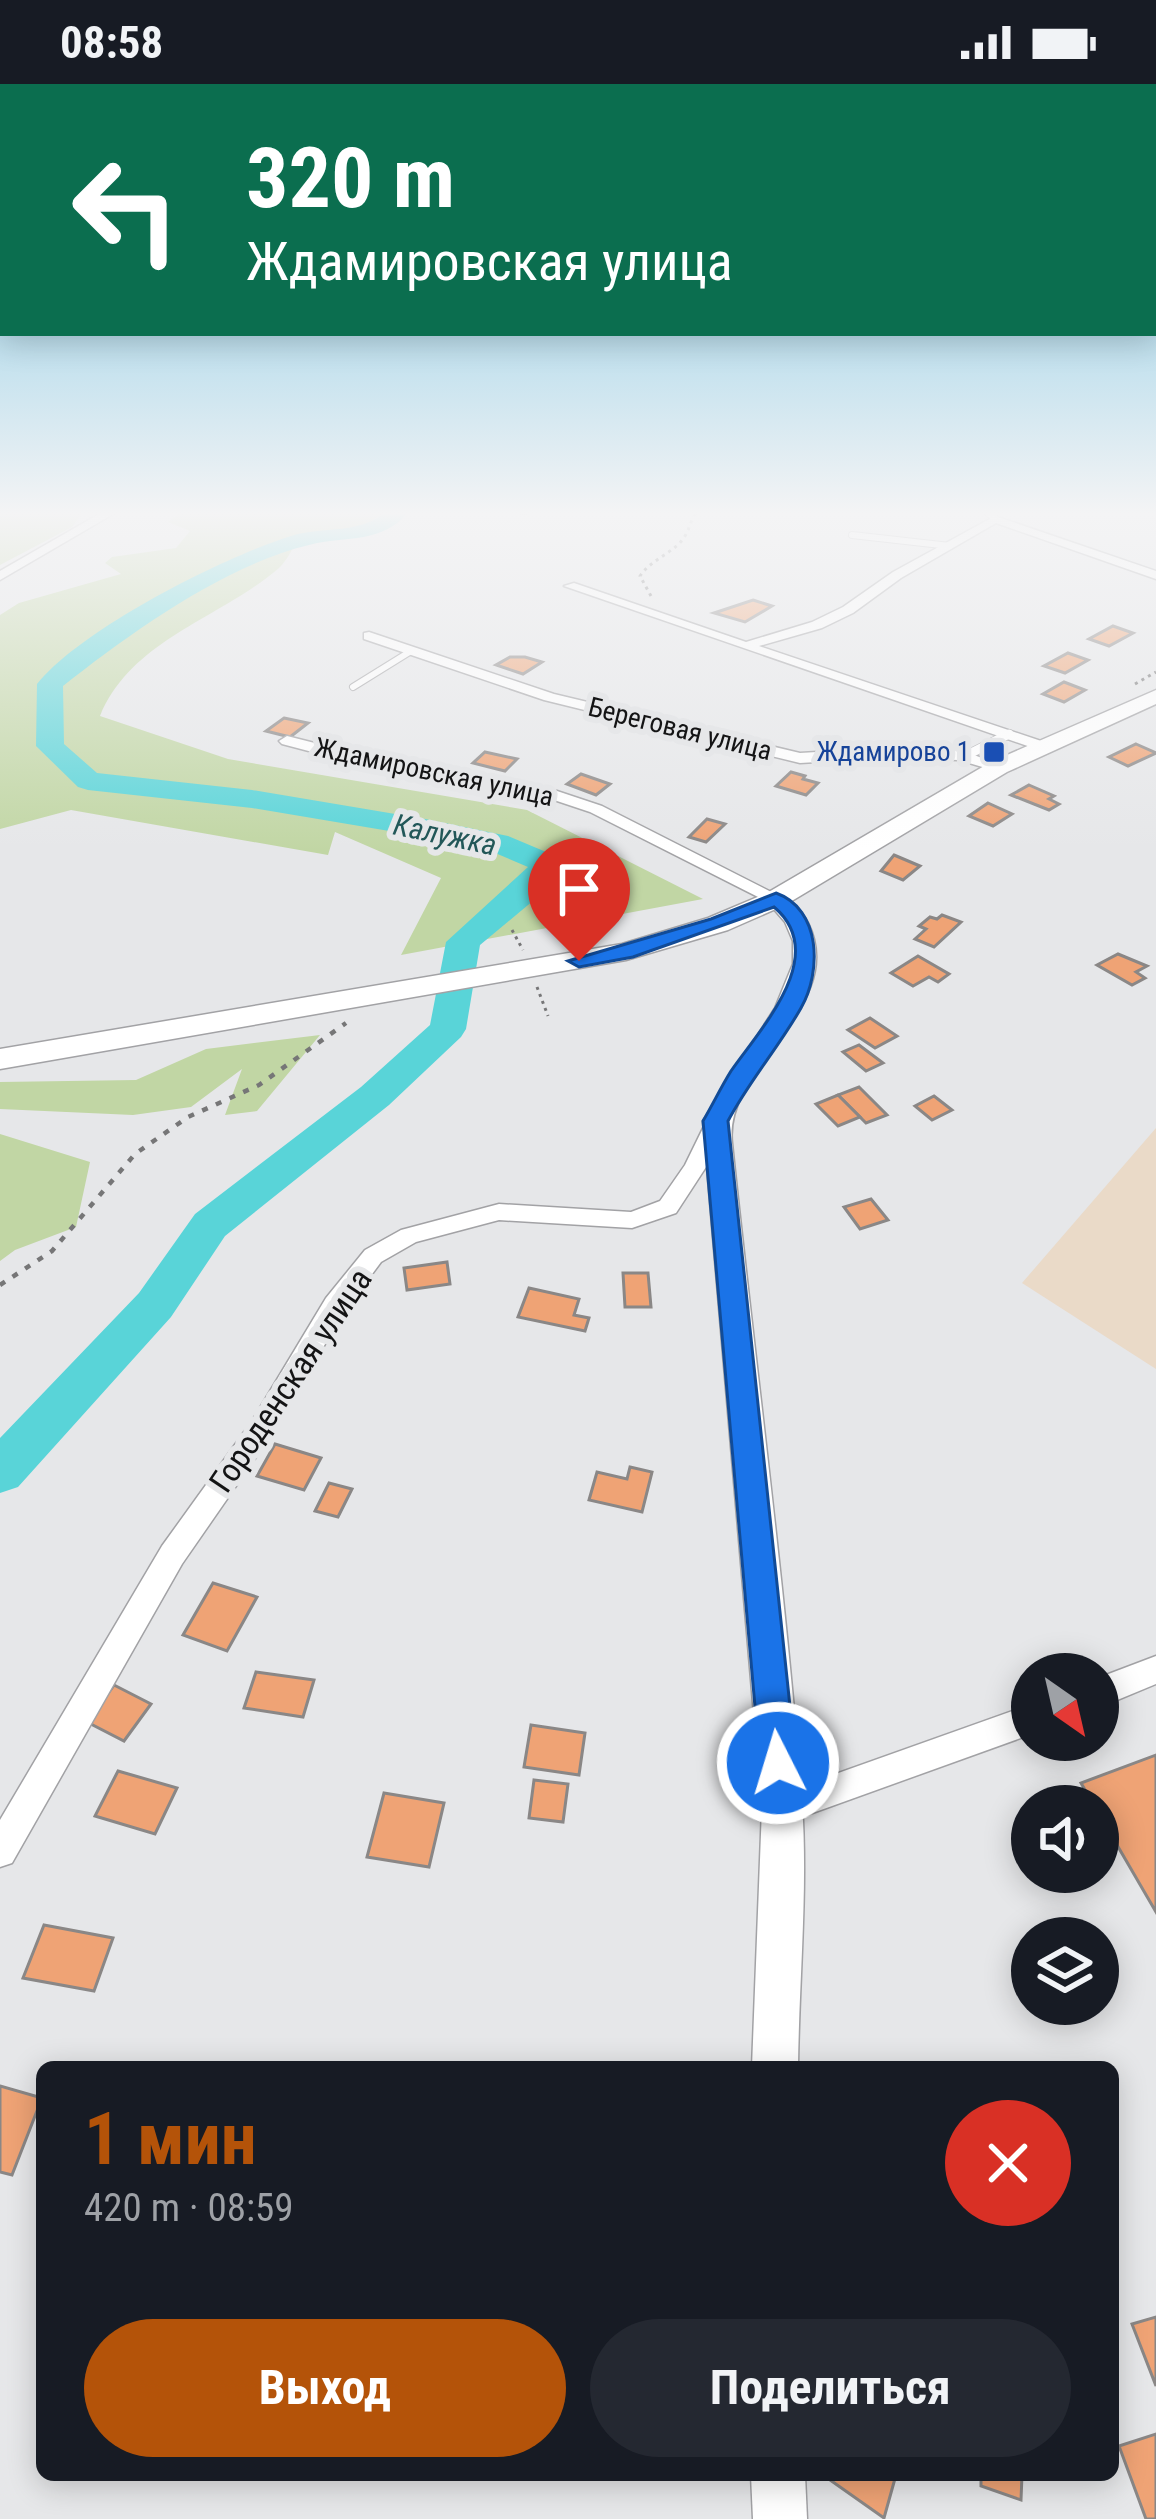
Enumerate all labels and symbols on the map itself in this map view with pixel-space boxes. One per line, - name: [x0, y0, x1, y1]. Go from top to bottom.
- street label: Береговая улица: [585, 691, 775, 767]
- street label: Ждамировская улица: [312, 731, 556, 813]
- place label: Ждамирово 1: [817, 736, 970, 768]
- marker: Ждамирово 1: [981, 739, 1007, 765]
- water label: Калужка: [390, 807, 500, 862]
- pin: [528, 838, 630, 961]
- street label: Городенская улица: [201, 1261, 380, 1500]
- north arrow: [1011, 1653, 1119, 1761]
- position arrow: [715, 1700, 841, 1826]

